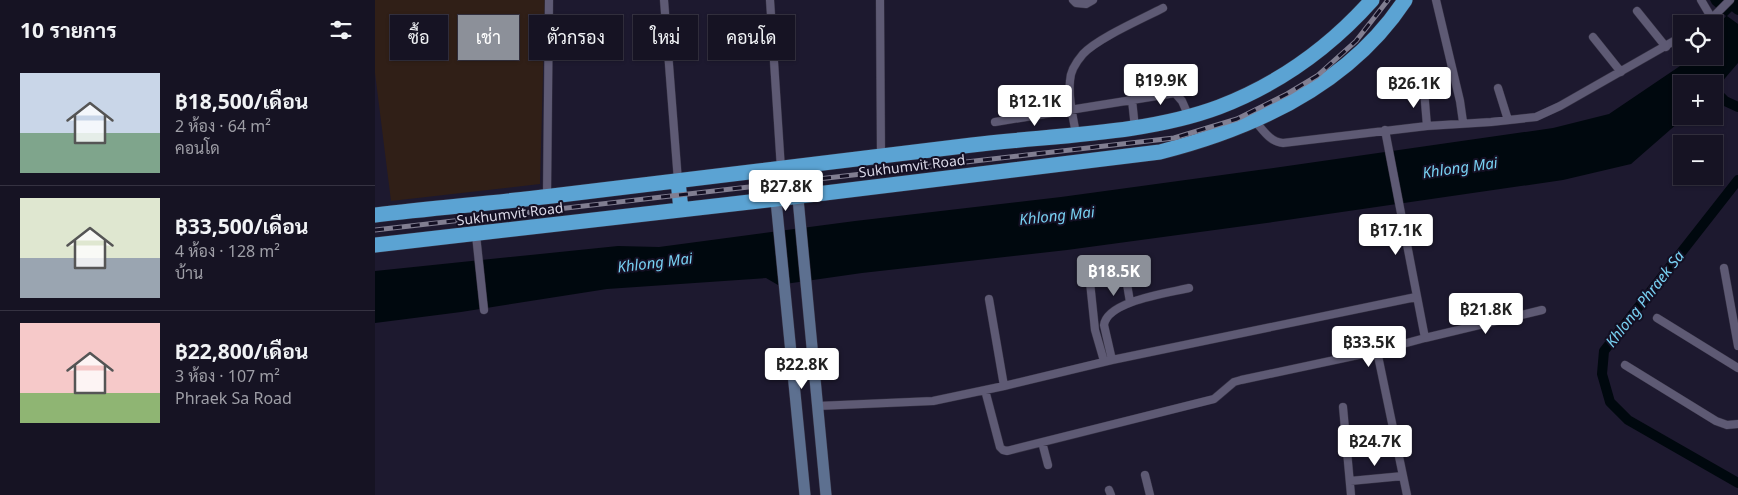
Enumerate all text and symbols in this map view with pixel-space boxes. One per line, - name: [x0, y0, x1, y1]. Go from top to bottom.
- chip: ซื้อ: [390, 15, 448, 60]
- chip: เช่า: [458, 15, 519, 60]
- chip: ตัวกรอง: [529, 15, 623, 60]
- chip: ใหม่: [633, 15, 698, 60]
- chip: คอนโด: [708, 15, 795, 60]
- map controls: [1673, 15, 1723, 185]
- button: locate: [1673, 15, 1723, 65]
- text: 10 รายการ: [20, 16, 117, 44]
- icon: filters: [327, 16, 355, 44]
- pin: ฿19.9K: [1120, 64, 1202, 106]
- pin: ฿26.1K: [1373, 66, 1455, 109]
- text: ฿19.9K: [1135, 69, 1187, 91]
- text: ฿26.1K: [1388, 72, 1440, 94]
- button: +: [1673, 75, 1723, 125]
- pin: ฿12.1K: [994, 84, 1076, 127]
- text: ฿18,500/เดือน: [175, 87, 308, 115]
- text: ฿12.1K: [1009, 90, 1061, 112]
- icon: home: [60, 93, 120, 153]
- text: 2 ห้อง · 64 m²: [175, 115, 271, 137]
- button: −: [1673, 135, 1723, 185]
- text: คอนโด: [175, 137, 220, 159]
- street label: Sukhumvit Road: [858, 150, 966, 181]
- water label: Khlong Mai: [1421, 152, 1500, 182]
- pin: ฿27.8K: [745, 170, 827, 212]
- text: ฿27.8K: [760, 175, 812, 197]
- street label: Sukhumvit Road: [456, 198, 564, 229]
- water label: Khlong Mai: [1018, 201, 1097, 229]
- text: ฿33,500/เดือน: [175, 212, 308, 240]
- pin: ฿17.1K: [1355, 214, 1437, 256]
- icon: home: [60, 218, 120, 278]
- text: ฿17.1K: [1370, 219, 1422, 241]
- text: 4 ห้อง · 128 m²: [175, 240, 280, 262]
- water label: Khlong Phraek Sa: [1600, 246, 1688, 351]
- water label: Khlong Mai: [616, 247, 695, 277]
- pin: ฿18.5K: [1073, 254, 1155, 297]
- text: ฿18.5K: [1088, 260, 1140, 282]
- text: บ้าน: [175, 262, 203, 284]
- pin: ฿21.8K: [1445, 292, 1527, 335]
- text: ฿21.8K: [1460, 298, 1512, 320]
- pin: ฿33.5K: [1328, 326, 1410, 368]
- text: ฿33.5K: [1343, 331, 1395, 353]
- text: ฿22,800/เดือน: [175, 337, 308, 365]
- icon: home: [60, 343, 120, 403]
- pin: ฿22.8K: [761, 348, 843, 390]
- text: ฿22.8K: [776, 353, 828, 375]
- text: 3 ห้อง · 107 m²: [175, 365, 280, 387]
- text: Phraek Sa Road: [175, 387, 292, 409]
- pin: ฿24.7K: [1334, 424, 1416, 467]
- text: ฿24.7K: [1349, 430, 1401, 452]

